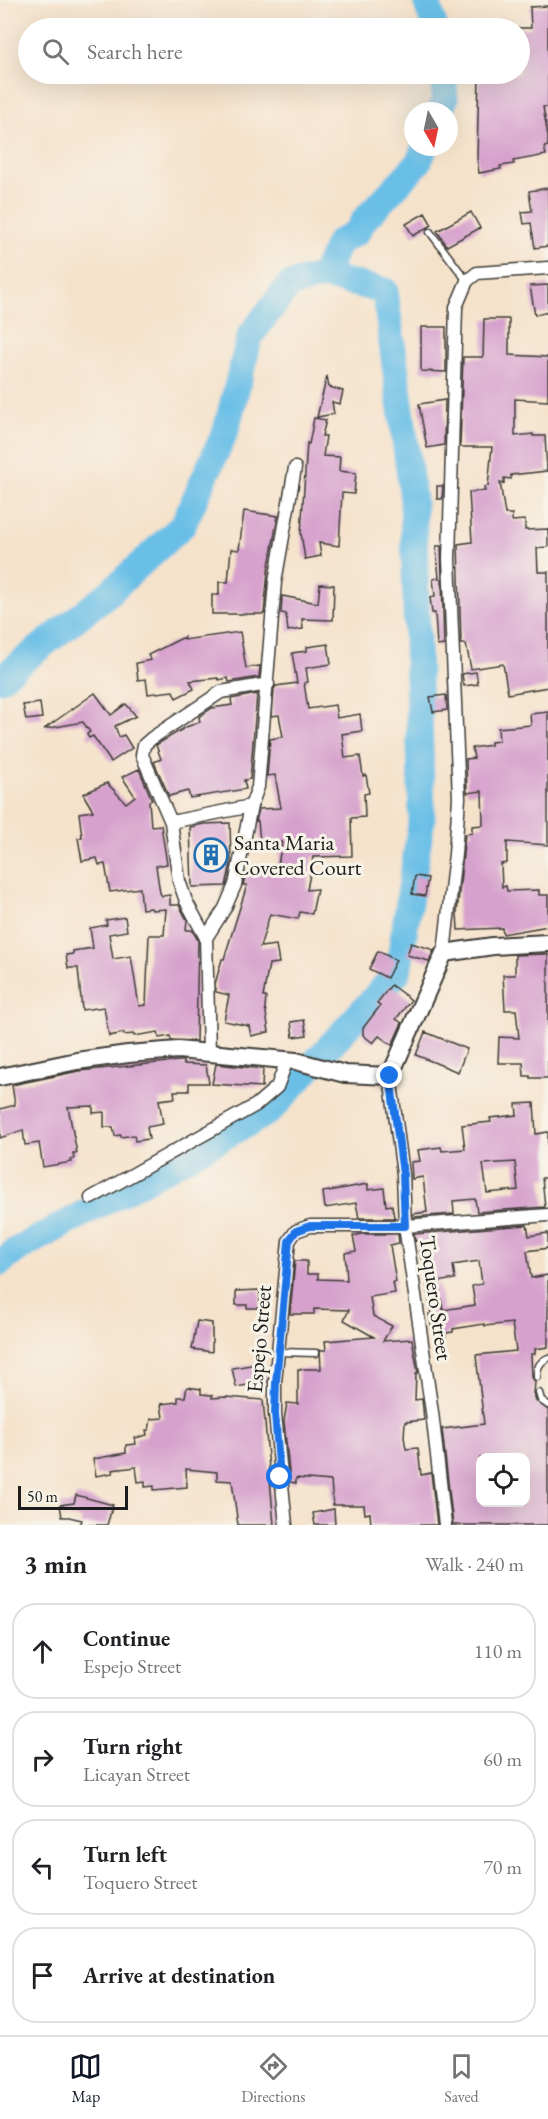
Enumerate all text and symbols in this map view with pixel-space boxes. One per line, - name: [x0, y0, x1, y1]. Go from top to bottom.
- search box: [18, 18, 530, 84]
- icon: search: [39, 35, 72, 68]
- text: Search here: [87, 37, 182, 66]
- north arrow: [404, 102, 458, 156]
- place label: Santa Maria Covered Court: [234, 828, 362, 882]
- building icon: Santa Maria Covered Court: [193, 837, 229, 873]
- route end: [376, 1062, 402, 1088]
- street label: Toquero Street: [413, 1234, 459, 1362]
- street label: Espejo Street: [240, 1284, 278, 1394]
- map controls: [476, 1453, 530, 1507]
- button: locate: [476, 1453, 530, 1507]
- route start: [266, 1463, 292, 1489]
- scale bar: [18, 1483, 128, 1510]
- text: 50 m: [27, 1486, 58, 1507]
- text: 3 min: [24, 1547, 87, 1581]
- text: Walk · 240 m: [425, 1551, 524, 1577]
- text: Continue: [83, 1624, 170, 1653]
- icon: ahead: [26, 1635, 59, 1668]
- text: 110 m: [474, 1638, 522, 1664]
- text: Espejo Street: [83, 1653, 181, 1679]
- text: Turn right: [83, 1732, 182, 1761]
- icon: right: [26, 1743, 59, 1776]
- text: 60 m: [483, 1746, 522, 1772]
- text: Licayan Street: [83, 1761, 190, 1787]
- text: Turn left: [83, 1840, 167, 1869]
- icon: left: [26, 1851, 59, 1884]
- text: 70 m: [483, 1854, 522, 1880]
- text: Toquero Street: [83, 1869, 198, 1895]
- icon: arrive: [26, 1959, 59, 1992]
- text: Arrive at destination: [83, 1961, 275, 1990]
- tab: Map: [69, 2050, 102, 2107]
- tab: Directions: [241, 2050, 306, 2107]
- tab: Saved: [444, 2050, 479, 2107]

